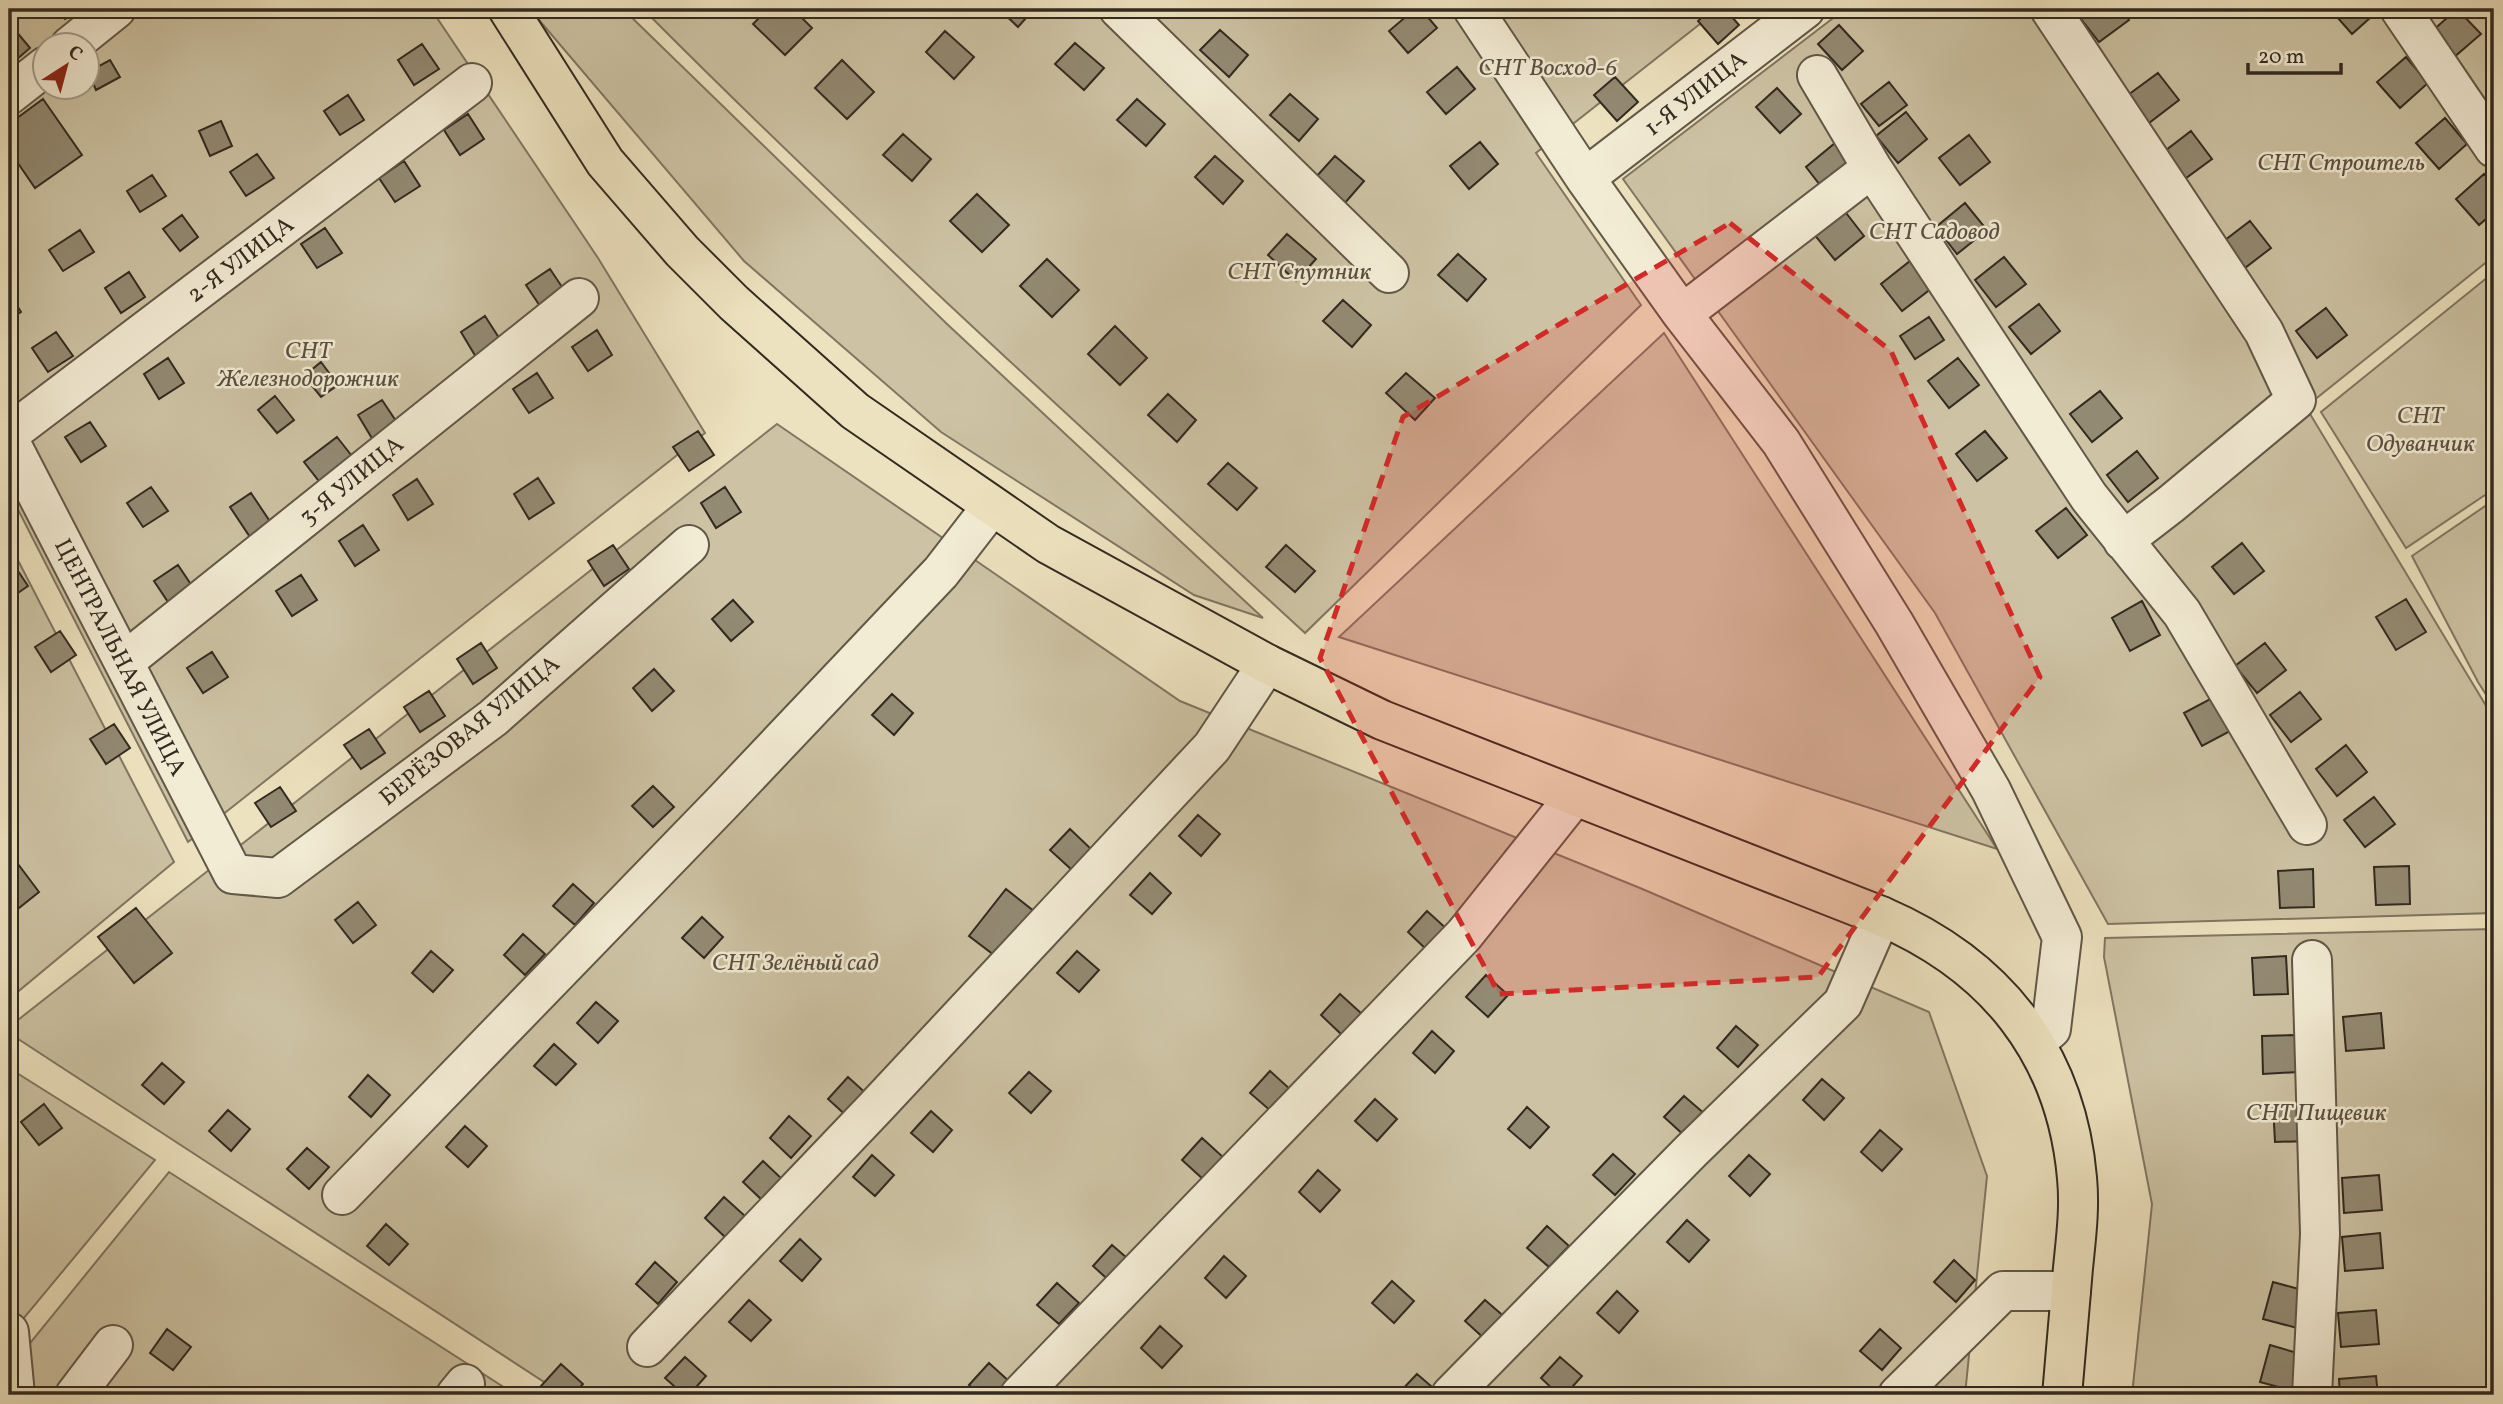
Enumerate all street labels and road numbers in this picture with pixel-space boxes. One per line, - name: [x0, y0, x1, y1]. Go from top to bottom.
- street label: 1-Я УЛИЦА: [1638, 44, 1755, 146]
- street label: 2-Я УЛИЦА: [181, 209, 302, 312]
- street label: 3-Я УЛИЦА: [293, 429, 412, 534]
- street label: ЦЕНТРАЛЬНАЯ УЛИЦА: [44, 533, 194, 783]
- street label: БЕРЁЗОВАЯ УЛИЦА: [373, 648, 568, 815]

